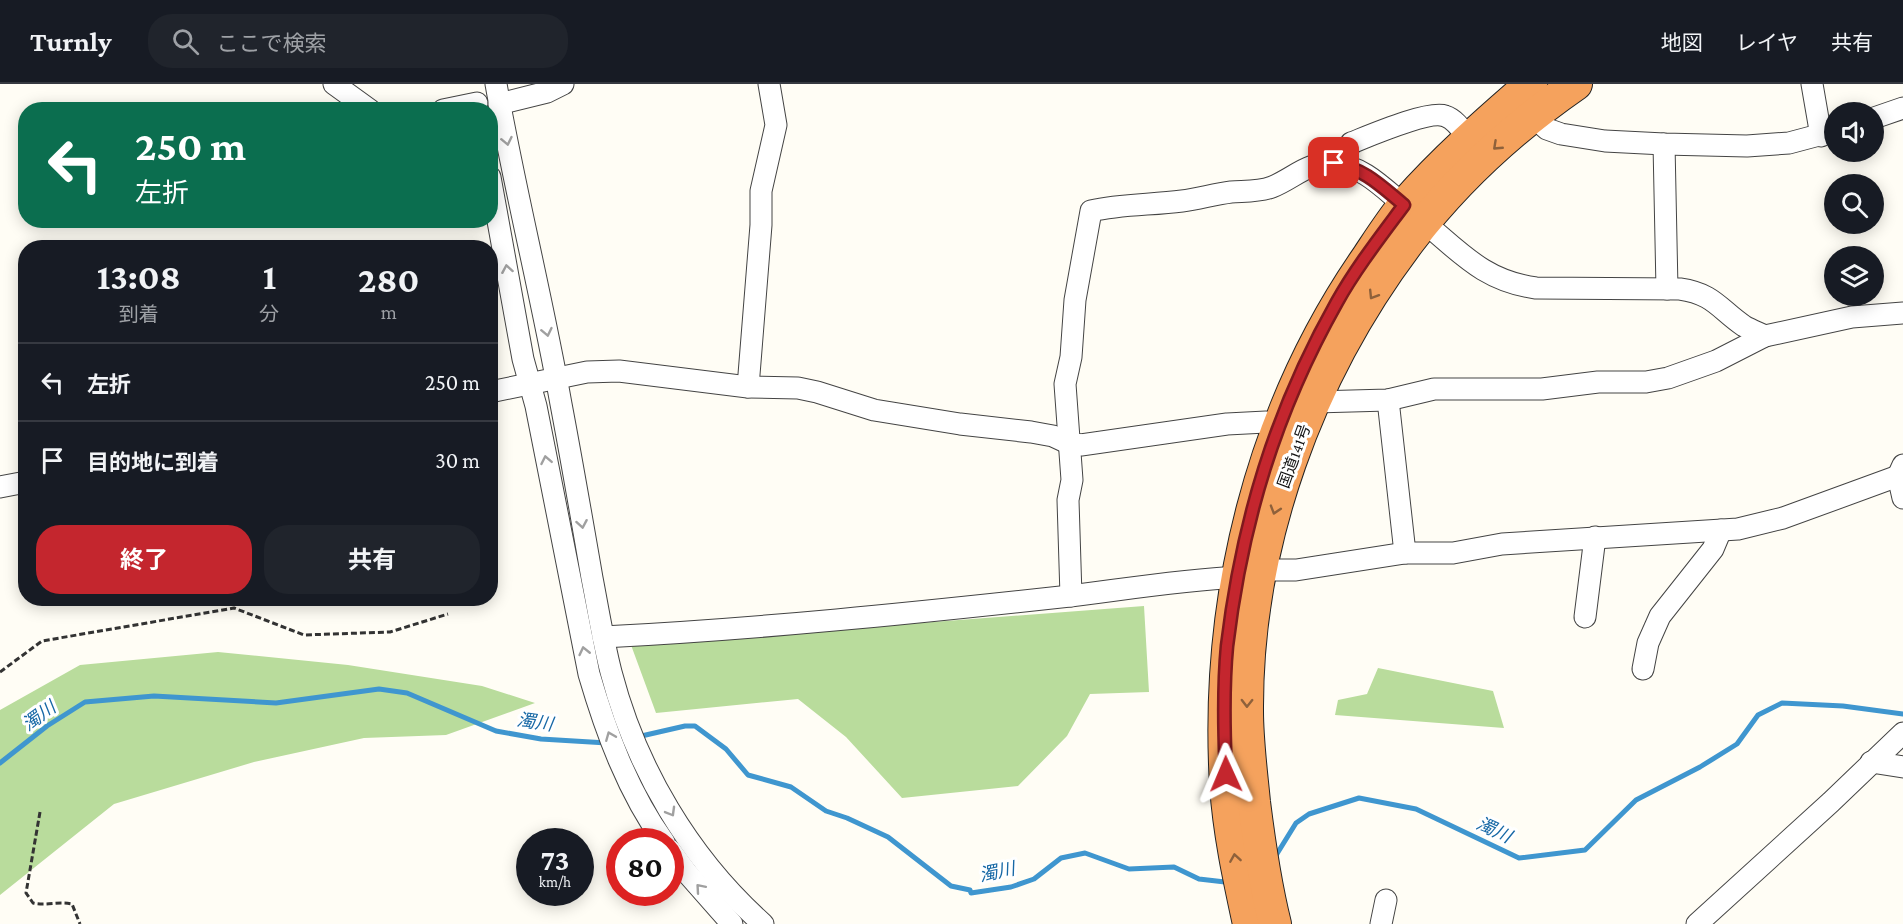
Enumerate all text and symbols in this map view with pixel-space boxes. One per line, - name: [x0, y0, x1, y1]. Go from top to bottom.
- search box: [148, 14, 568, 68]
- icon: search: [169, 25, 202, 58]
- text: Turnly: [30, 26, 112, 57]
- text: ここで検索: [217, 31, 327, 56]
- text: 地図: [1661, 31, 1703, 55]
- text: レイヤ: [1736, 31, 1798, 55]
- text: 共有: [1831, 31, 1873, 55]
- map controls: [1824, 102, 1884, 306]
- button: sound: [1824, 102, 1884, 162]
- text: 250 m: [135, 122, 246, 169]
- icon: left: [36, 126, 114, 204]
- one-way arrow: [500, 136, 513, 146]
- pin: [1308, 137, 1359, 188]
- one-way arrow: [1494, 139, 1504, 150]
- icon: arrive: [1317, 146, 1350, 179]
- button: search: [1824, 174, 1884, 234]
- text: 左折: [135, 178, 189, 208]
- button: layers: [1824, 246, 1884, 306]
- text: 13:08: [97, 257, 181, 297]
- text: 1: [263, 257, 276, 297]
- text: 280: [358, 260, 419, 300]
- one-way arrow: [501, 264, 514, 274]
- one-way arrow: [1368, 289, 1380, 299]
- text: m: [381, 301, 397, 323]
- text: 到着: [119, 303, 159, 325]
- text: 分: [259, 303, 279, 325]
- one-way arrow: [540, 327, 553, 337]
- icon: left: [36, 366, 69, 399]
- text: 250 m: [425, 370, 480, 395]
- text: 左折: [87, 372, 131, 397]
- street label: 国道141号: [1275, 422, 1313, 490]
- icon: arrive: [36, 444, 69, 477]
- text: 30 m: [435, 448, 480, 473]
- text: 目的地に到着: [87, 450, 219, 475]
- one-way arrow: [540, 455, 553, 465]
- one-way arrow: [1270, 504, 1282, 515]
- one-way arrow: [575, 519, 588, 529]
- button: 終了: [36, 525, 252, 594]
- button: 共有: [264, 525, 480, 594]
- one-way arrow: [578, 647, 591, 657]
- water label: 濁川: [19, 696, 61, 735]
- one-way arrow: [1241, 698, 1253, 707]
- water label: 濁川: [516, 710, 556, 735]
- one-way arrow: [605, 732, 617, 743]
- position arrow: [1194, 742, 1258, 806]
- one-way arrow: [663, 806, 675, 816]
- water label: 濁川: [1473, 813, 1516, 848]
- speed limit sign: 80: [606, 828, 684, 906]
- text: 73: [541, 843, 569, 876]
- one-way arrow: [1230, 853, 1242, 862]
- water label: 濁川: [977, 858, 1019, 886]
- text: km/h: [539, 874, 571, 890]
- one-way arrow: [696, 884, 707, 895]

